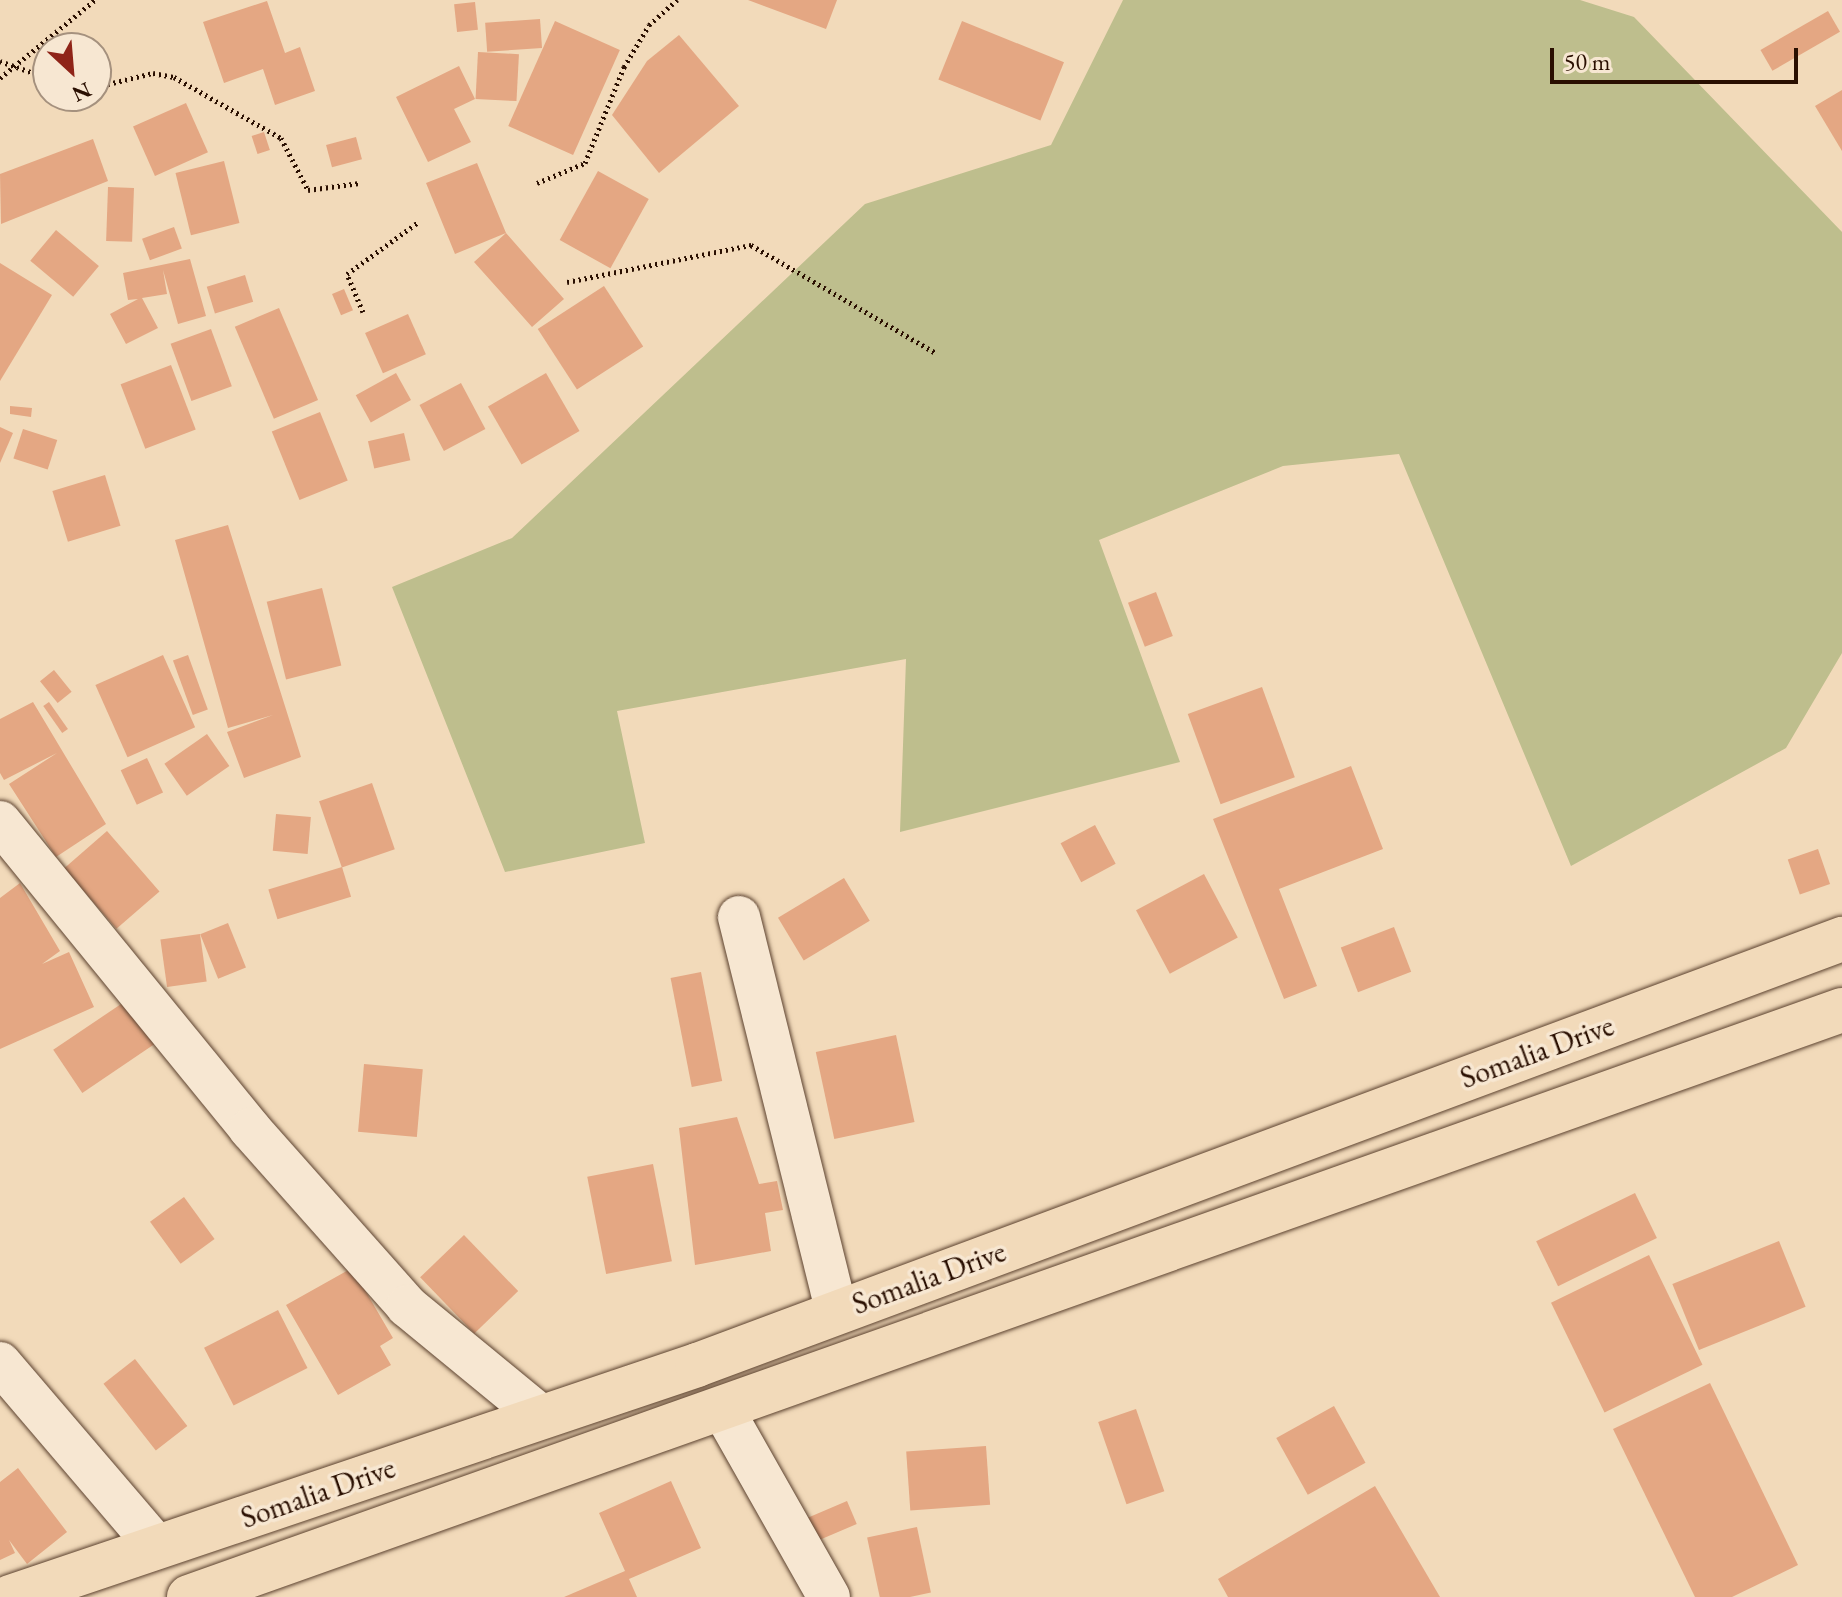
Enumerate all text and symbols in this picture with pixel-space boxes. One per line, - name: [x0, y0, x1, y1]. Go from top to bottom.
- north arrow: [32, 32, 112, 112]
- scale bar: [1554, 32, 1802, 82]
- text: 50 m: [1564, 46, 1611, 77]
- text: N: [68, 75, 96, 109]
- street label: Somalia Drive: [1455, 1008, 1619, 1096]
- street label: Somalia Drive: [847, 1234, 1011, 1322]
- street label: Somalia Drive: [236, 1450, 400, 1536]

